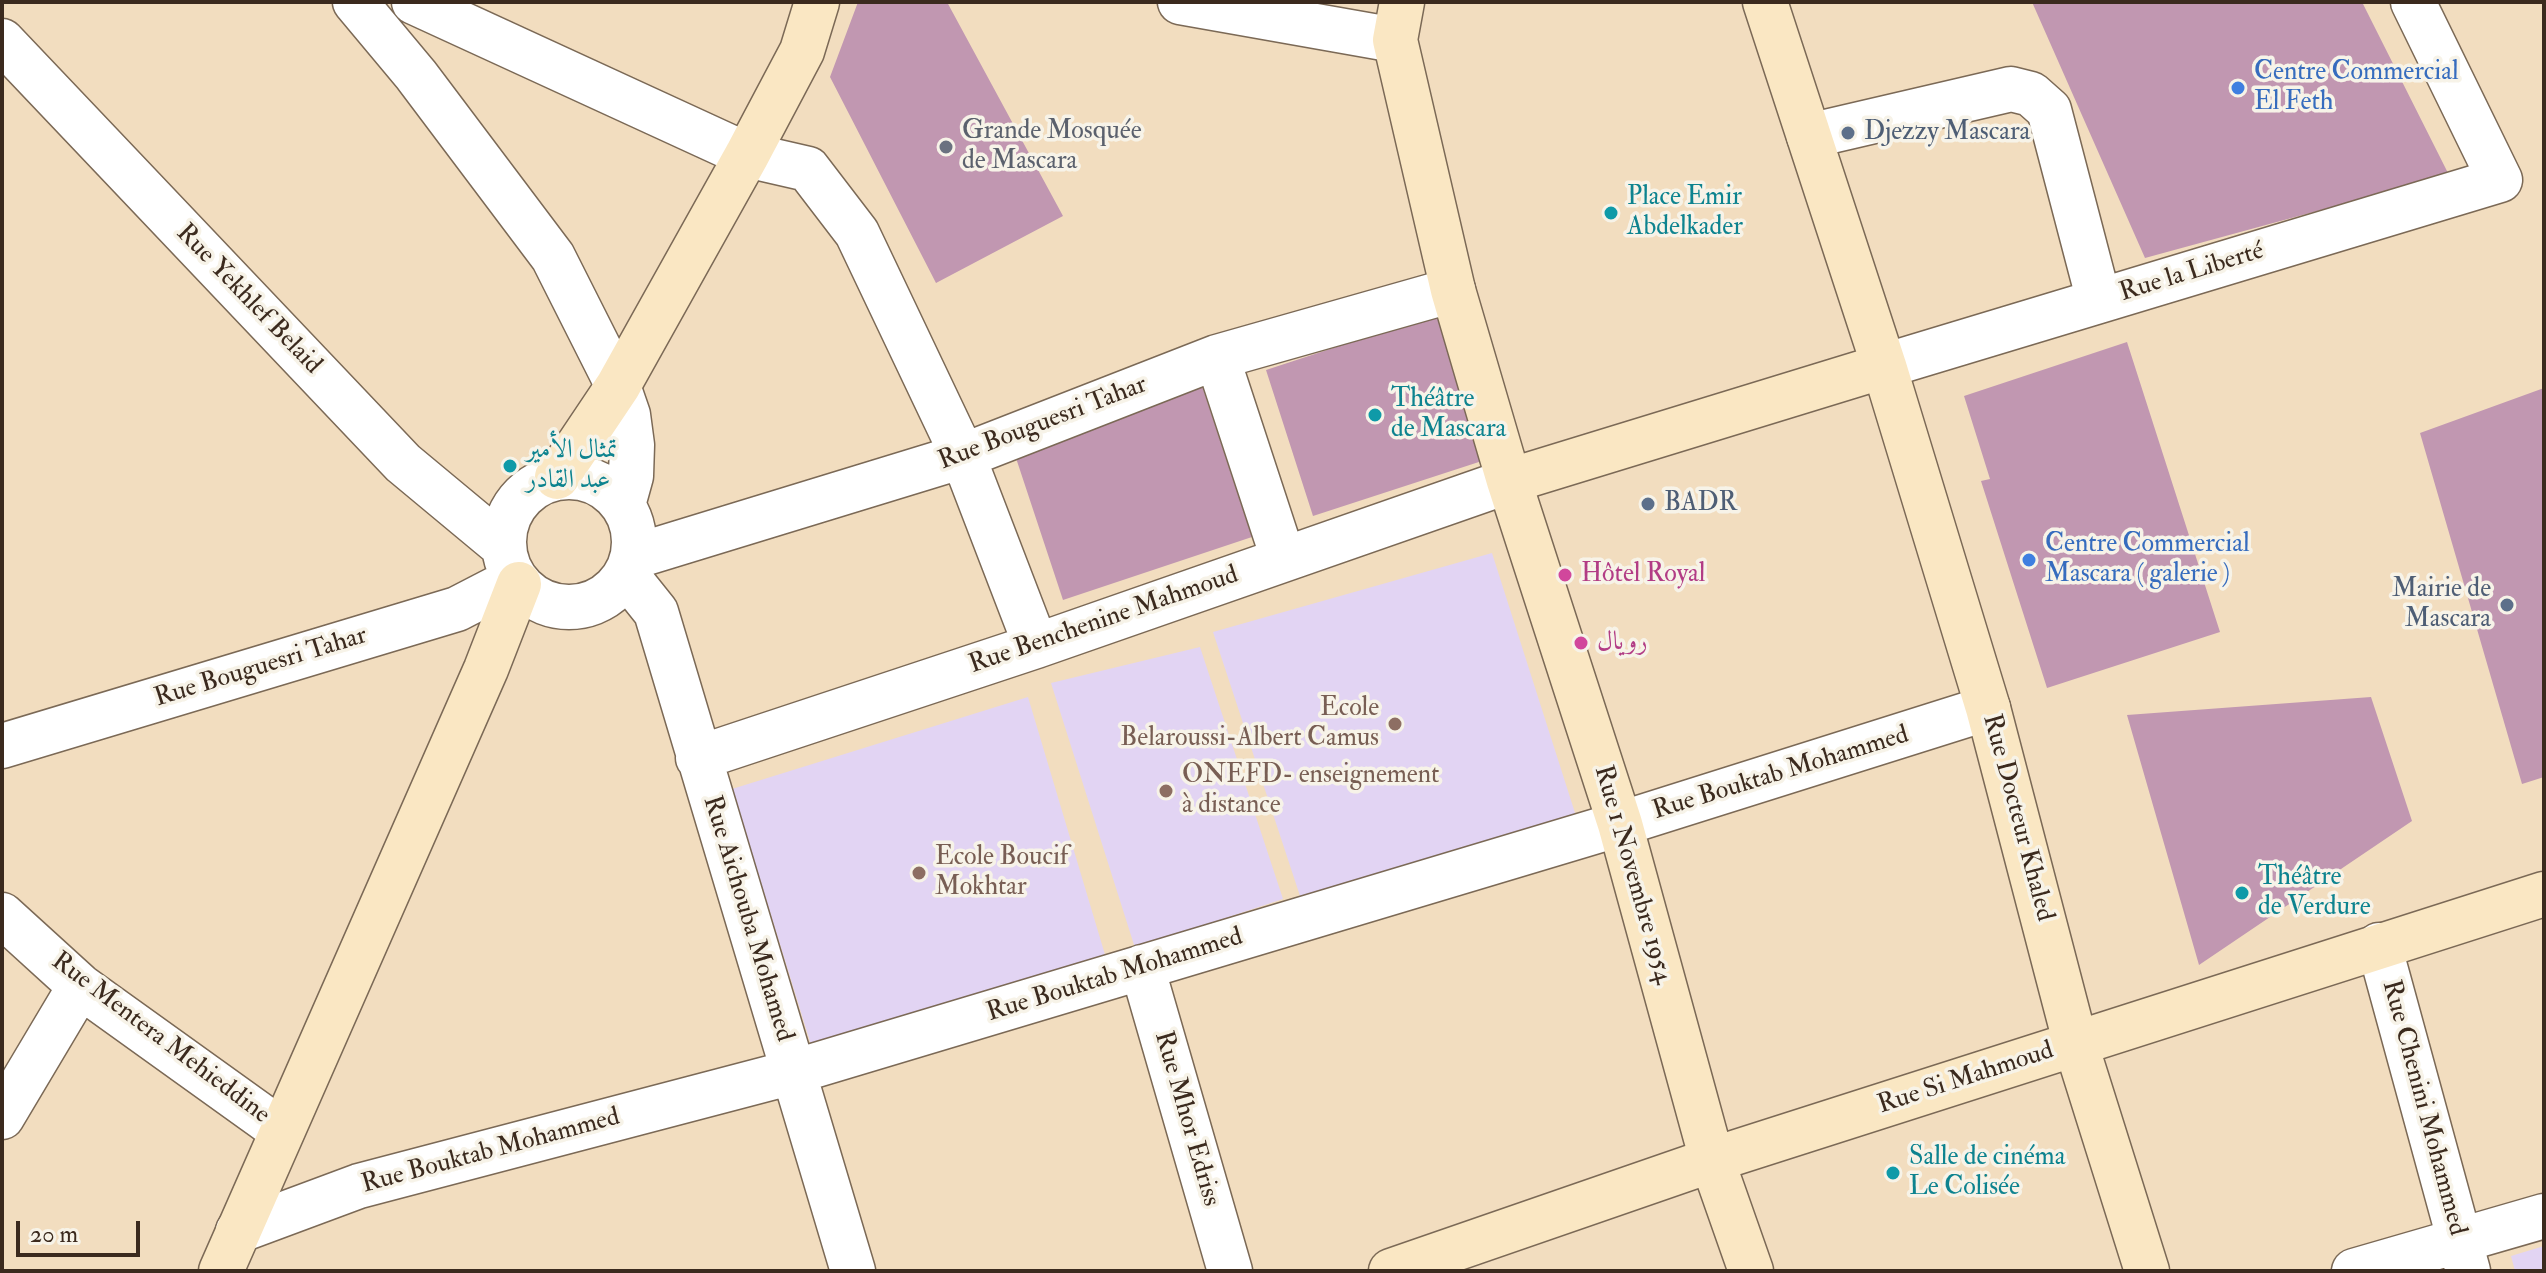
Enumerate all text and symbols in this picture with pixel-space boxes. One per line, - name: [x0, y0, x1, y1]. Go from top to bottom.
- place label: Centre Commercial El Feth: [2254, 57, 2459, 118]
- marker: Centre Commercial El Feth: [2229, 79, 2247, 97]
- place label: Grande Mosquée de Mascara: [962, 116, 1142, 178]
- place label: Djezzy Mascara: [1864, 117, 2030, 149]
- marker: Djezzy Mascara: [1839, 124, 1857, 142]
- marker: Grande Mosquée de Mascara: [937, 138, 955, 156]
- place label: Place Emir Abdelkader: [1627, 182, 1743, 244]
- marker: Place Emir Abdelkader: [1602, 204, 1620, 222]
- street label: Rue Yekhlef Belaid: [169, 218, 327, 382]
- street label: Rue la Liberté: [2116, 236, 2268, 310]
- street label: Rue Bouguesri Tahar: [934, 370, 1152, 478]
- place label: Théâtre de Mascara: [1391, 384, 1506, 446]
- marker: Théâtre de Mascara: [1366, 406, 1384, 424]
- place label: تمثال الأمير عبد القادر: [526, 435, 618, 496]
- marker: تمثال الأمير عبد القادر: [501, 457, 519, 475]
- place label: BADR: [1664, 488, 1737, 520]
- marker: BADR: [1639, 495, 1657, 513]
- place label: Centre Commercial Mascara ( galerie ): [2045, 529, 2250, 590]
- marker: Centre Commercial Mascara ( galerie ): [2020, 551, 2038, 569]
- place label: Hôtel Royal: [1581, 559, 1705, 591]
- street label: Rue Benchenine Mahmoud: [965, 560, 1243, 682]
- marker: Hôtel Royal: [1556, 566, 1574, 584]
- place label: Mairie de Mascara: [2392, 574, 2491, 636]
- marker: Mairie de Mascara: [2498, 596, 2516, 614]
- street label: Rue Bouguesri Tahar: [151, 621, 371, 715]
- place label: رويال: [1597, 627, 1648, 659]
- marker: رويال: [1572, 634, 1590, 652]
- place label: Ecole Belaroussi-Albert Camus: [1120, 693, 1379, 754]
- street label: Rue Docteur Khaled: [1974, 711, 2060, 925]
- marker: Ecole Belaroussi-Albert Camus: [1386, 715, 1404, 733]
- street label: Rue Bouktab Mohammed: [1649, 720, 1913, 828]
- place label: ONEFD- enseignement à distance: [1182, 760, 1439, 822]
- street label: Rue 1 Novembre 1954: [1586, 762, 1678, 988]
- marker: ONEFD- enseignement à distance: [1157, 782, 1175, 800]
- street label: Rue Aichouba Mohamed: [695, 792, 799, 1046]
- place label: Ecole Boucif Mokhtar: [935, 842, 1068, 904]
- place label: Théâtre de Verdure: [2258, 862, 2371, 924]
- marker: Ecole Boucif Mokhtar: [910, 864, 928, 882]
- marker: Théâtre de Verdure: [2233, 884, 2251, 902]
- street label: Rue Bouktab Mohammed: [983, 922, 1247, 1030]
- street label: Rue Mentera Mehieddine: [44, 947, 276, 1131]
- street label: Rue Chenini Mohammed: [2374, 977, 2472, 1239]
- street label: Rue Mhor Edriss: [1146, 1028, 1226, 1210]
- street label: Rue Si Mahmoud: [1874, 1036, 2058, 1122]
- street label: Rue Bouktab Mohammed: [359, 1103, 623, 1201]
- place label: Salle de cinéma Le Colisée: [1909, 1142, 2065, 1204]
- marker: Salle de cinéma Le Colisée: [1884, 1164, 1902, 1182]
- scale bar: [20, 1205, 144, 1255]
- text: 20 m: [30, 1219, 78, 1250]

